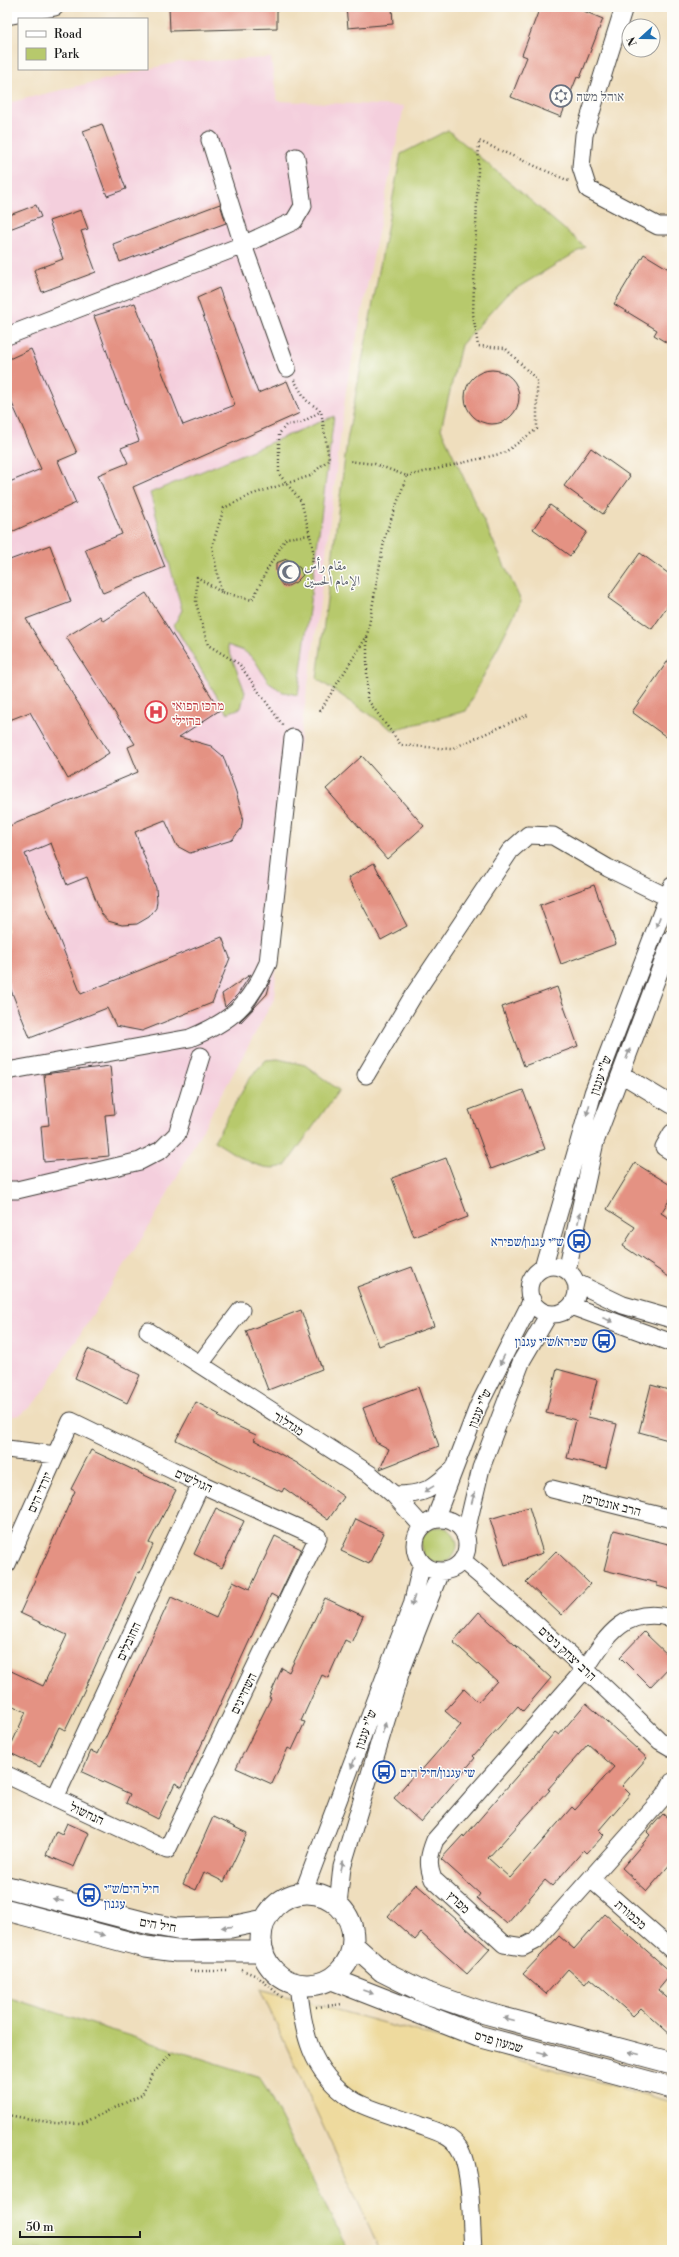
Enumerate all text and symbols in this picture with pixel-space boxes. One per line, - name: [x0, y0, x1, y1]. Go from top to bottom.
- legend: [18, 18, 148, 70]
- north arrow: [621, 18, 661, 58]
- text: Road: [54, 27, 82, 42]
- text: N: [624, 34, 641, 48]
- text: Park: [54, 47, 80, 62]
- synagogue icon: אוהל משה: [548, 83, 574, 109]
- place label: אוהל משה: [576, 89, 624, 105]
- place label: مقام رأس الإمام الحسين: [304, 557, 360, 592]
- mosque icon: مقام رأس الإمام الحسين: [276, 559, 302, 585]
- place label: מרכז רפואי ברזילי: [172, 698, 224, 729]
- hospital icon: מרכז רפואי ברזילי: [143, 699, 169, 725]
- one-way arrow: [654, 917, 660, 929]
- one-way arrow: [626, 1048, 632, 1060]
- street label: ש"י עגנון: [586, 1053, 615, 1097]
- one-way arrow: [585, 1103, 591, 1116]
- one-way arrow: [576, 1212, 582, 1224]
- bus stop icon: ש״י עגנון/שפירא: [566, 1228, 592, 1254]
- place label: ש״י עגנון/שפירא: [491, 1234, 564, 1250]
- one-way arrow: [602, 1318, 614, 1324]
- bus stop icon: שפירא/ש״י עגנון: [591, 1328, 617, 1354]
- place label: שפירא/ש״י עגנון: [515, 1334, 588, 1350]
- one-way arrow: [499, 1355, 505, 1366]
- street label: ש"י עגנון: [465, 1386, 495, 1430]
- street label: מגדלור: [270, 1408, 307, 1440]
- street label: הגולשים: [172, 1465, 215, 1497]
- street label: יורדי הים: [24, 1469, 56, 1515]
- one-way arrow: [423, 1485, 435, 1492]
- street label: הרב אונטרמן: [581, 1490, 643, 1520]
- one-way arrow: [470, 1491, 476, 1503]
- one-way arrow: [410, 1596, 416, 1608]
- street label: החובלים: [113, 1620, 145, 1663]
- street label: הרב יצחק ניסים: [535, 1623, 600, 1685]
- street label: השחיינים: [227, 1670, 261, 1717]
- street label: ש"י עגנון: [351, 1707, 380, 1751]
- one-way arrow: [381, 1722, 387, 1734]
- one-way arrow: [350, 1757, 356, 1769]
- bus stop icon: שי עגנון/חיל הים: [371, 1759, 397, 1785]
- place label: שי עגנון/חיל הים: [400, 1765, 475, 1781]
- street label: הנחשול: [67, 1799, 106, 1829]
- one-way arrow: [340, 1860, 346, 1872]
- place label: חיל הים/ש״י עגנון: [104, 1881, 159, 1912]
- bus stop icon: חיל הים/ש״י עגנון: [76, 1882, 102, 1908]
- street label: מפרץ: [444, 1888, 473, 1917]
- street label: מכמורת: [611, 1896, 650, 1933]
- one-way arrow: [52, 1897, 64, 1903]
- street label: חיל הים: [138, 1914, 177, 1936]
- one-way arrow: [221, 1924, 233, 1931]
- one-way arrow: [93, 1932, 105, 1938]
- one-way arrow: [363, 1989, 375, 1995]
- one-way arrow: [502, 2016, 514, 2022]
- street label: שמעון פרס: [473, 2027, 525, 2057]
- one-way arrow: [628, 2050, 640, 2056]
- one-way arrow: [537, 2051, 550, 2057]
- scale bar: [20, 2213, 140, 2239]
- text: 50 m: [26, 2220, 54, 2235]

